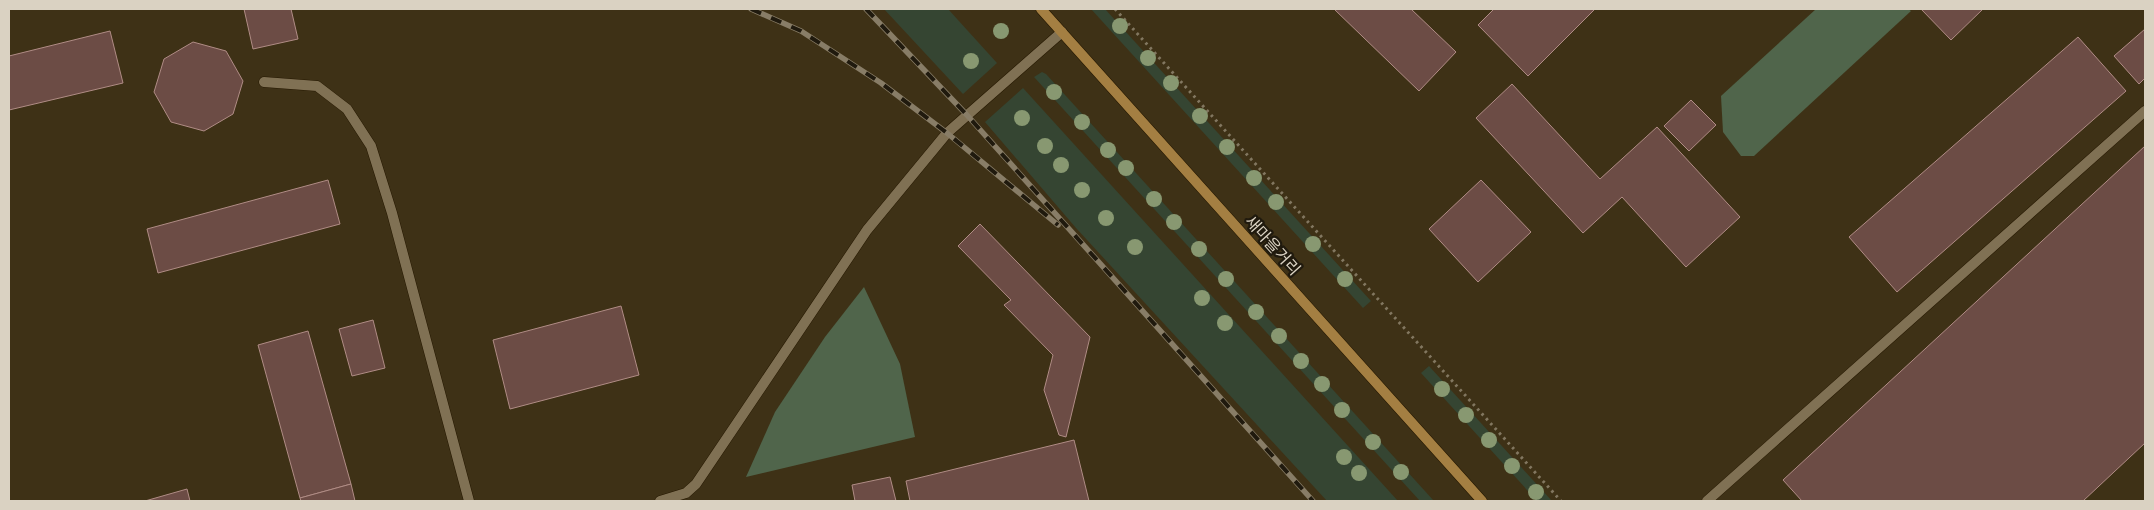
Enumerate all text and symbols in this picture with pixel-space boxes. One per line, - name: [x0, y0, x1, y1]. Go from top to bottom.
- street label: 새마을거리: [1240, 210, 1306, 280]

